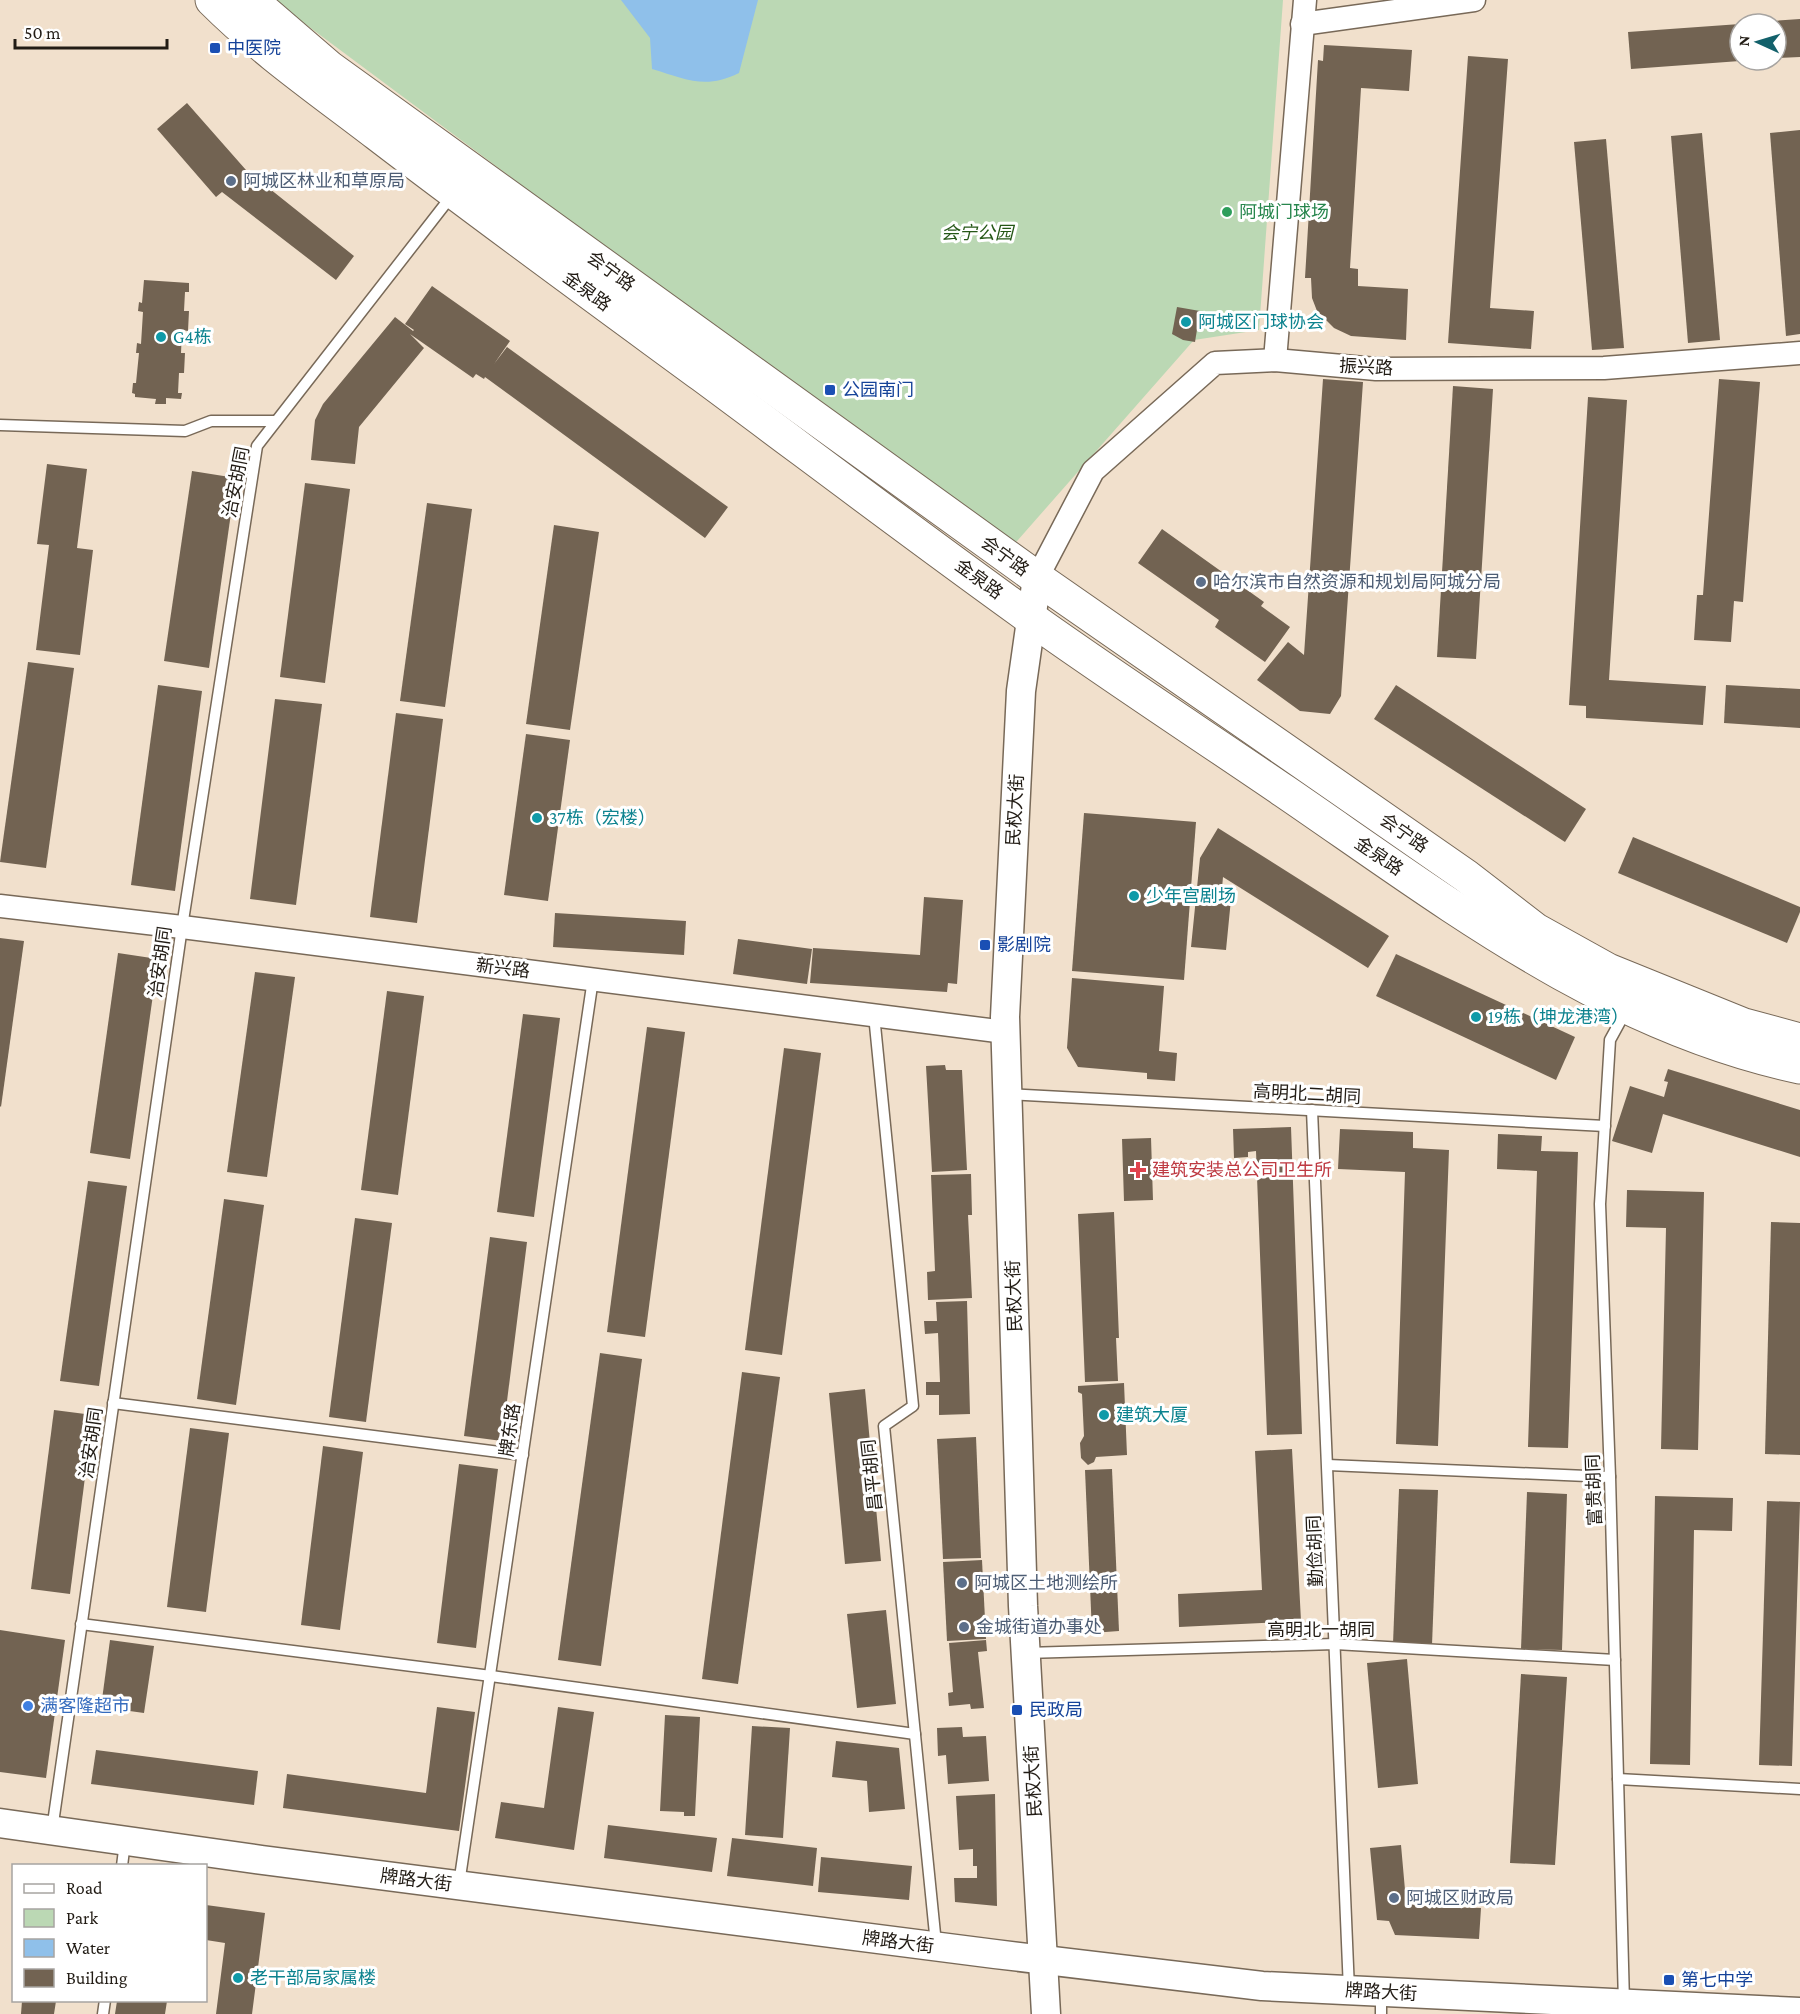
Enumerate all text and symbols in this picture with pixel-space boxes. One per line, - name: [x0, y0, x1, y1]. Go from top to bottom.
- scale bar: [15, 12, 166, 50]
- north arrow: [1728, 12, 1788, 72]
- text: 50 m: [24, 23, 61, 43]
- text: N: [1735, 35, 1752, 47]
- place label: 中医院: [227, 38, 281, 58]
- marker: 中医院: [208, 41, 222, 55]
- place label: 阿城区林业和草原局: [243, 171, 405, 191]
- marker: 阿城区林业和草原局: [224, 174, 238, 188]
- place label: 阿城门球场: [1239, 202, 1329, 222]
- marker: 阿城门球场: [1220, 205, 1234, 219]
- park label: 会宁公园: [941, 223, 1016, 243]
- street label: 会宁路: [583, 247, 639, 295]
- street label: 金泉路: [559, 267, 615, 315]
- place label: 阿城区门球协会: [1198, 312, 1324, 332]
- marker: 阿城区门球协会: [1179, 315, 1193, 329]
- place label: G4栋: [173, 327, 212, 347]
- marker: G4栋: [154, 330, 168, 344]
- street label: 振兴路: [1339, 356, 1393, 378]
- place label: 公园南门: [842, 380, 914, 400]
- marker: 公园南门: [823, 383, 837, 397]
- street label: 治安胡同: [219, 445, 253, 519]
- street label: 会宁路: [977, 532, 1033, 580]
- street label: 金泉路: [951, 555, 1007, 603]
- place label: 哈尔滨市自然资源和规划局阿城分局: [1213, 572, 1501, 592]
- marker: 哈尔滨市自然资源和规划局阿城分局: [1194, 575, 1208, 589]
- street label: 民权大街: [1003, 774, 1027, 846]
- place label: 37栋（宏楼）: [549, 808, 656, 828]
- street label: 会宁路: [1376, 809, 1432, 857]
- marker: 37栋（宏楼）: [530, 811, 544, 825]
- street label: 金泉路: [1351, 833, 1407, 879]
- place label: 少年宫剧场: [1146, 886, 1236, 906]
- marker: 少年宫剧场: [1127, 889, 1141, 903]
- street label: 治安胡同: [145, 925, 175, 999]
- place label: 影剧院: [997, 935, 1051, 955]
- marker: 影剧院: [978, 938, 992, 952]
- street label: 新兴路: [475, 955, 531, 981]
- place label: 19栋（坤龙港湾）: [1488, 1007, 1629, 1027]
- marker: 19栋（坤龙港湾）: [1469, 1010, 1483, 1024]
- street label: 高明北二胡同: [1253, 1081, 1361, 1107]
- place label: 建筑安装总公司卫生所: [1152, 1160, 1332, 1180]
- marker: 建筑安装总公司卫生所: [1129, 1161, 1147, 1179]
- street label: 民权大街: [1003, 1260, 1025, 1332]
- street label: 牌东路: [496, 1402, 524, 1458]
- place label: 建筑大厦: [1116, 1405, 1188, 1425]
- street label: 治安胡同: [76, 1406, 106, 1480]
- marker: 建筑大厦: [1097, 1408, 1111, 1422]
- street label: 昌平胡同: [858, 1438, 886, 1512]
- street label: 富贵胡同: [1583, 1454, 1605, 1526]
- street label: 勤俭胡同: [1304, 1515, 1326, 1587]
- place label: 阿城区土地测绘所: [974, 1573, 1118, 1593]
- marker: 阿城区土地测绘所: [955, 1576, 969, 1590]
- place label: 金城街道办事处: [976, 1617, 1102, 1637]
- marker: 金城街道办事处: [957, 1620, 971, 1634]
- street label: 高明北一胡同: [1267, 1620, 1375, 1640]
- place label: 满客隆超市: [40, 1696, 130, 1716]
- marker: 满客隆超市: [21, 1699, 35, 1713]
- place label: 民政局: [1029, 1700, 1083, 1720]
- marker: 民政局: [1010, 1703, 1024, 1717]
- street label: 民权大街: [1021, 1745, 1045, 1817]
- legend: [12, 1864, 207, 2002]
- street label: 牌路大街: [379, 1866, 453, 1894]
- text: Road: [66, 1878, 103, 1898]
- place label: 阿城区财政局: [1406, 1888, 1514, 1908]
- marker: 阿城区财政局: [1387, 1891, 1401, 1905]
- text: Park: [66, 1908, 98, 1928]
- street label: 牌路大街: [861, 1928, 935, 1956]
- text: Water: [66, 1938, 111, 1958]
- text: Building: [66, 1968, 128, 1988]
- place label: 老干部局家属楼: [250, 1968, 376, 1988]
- place label: 第七中学: [1681, 1970, 1753, 1990]
- marker: 老干部局家属楼: [231, 1971, 245, 1985]
- marker: 第七中学: [1662, 1973, 1676, 1987]
- street label: 牌路大街: [1345, 1980, 1417, 2004]

